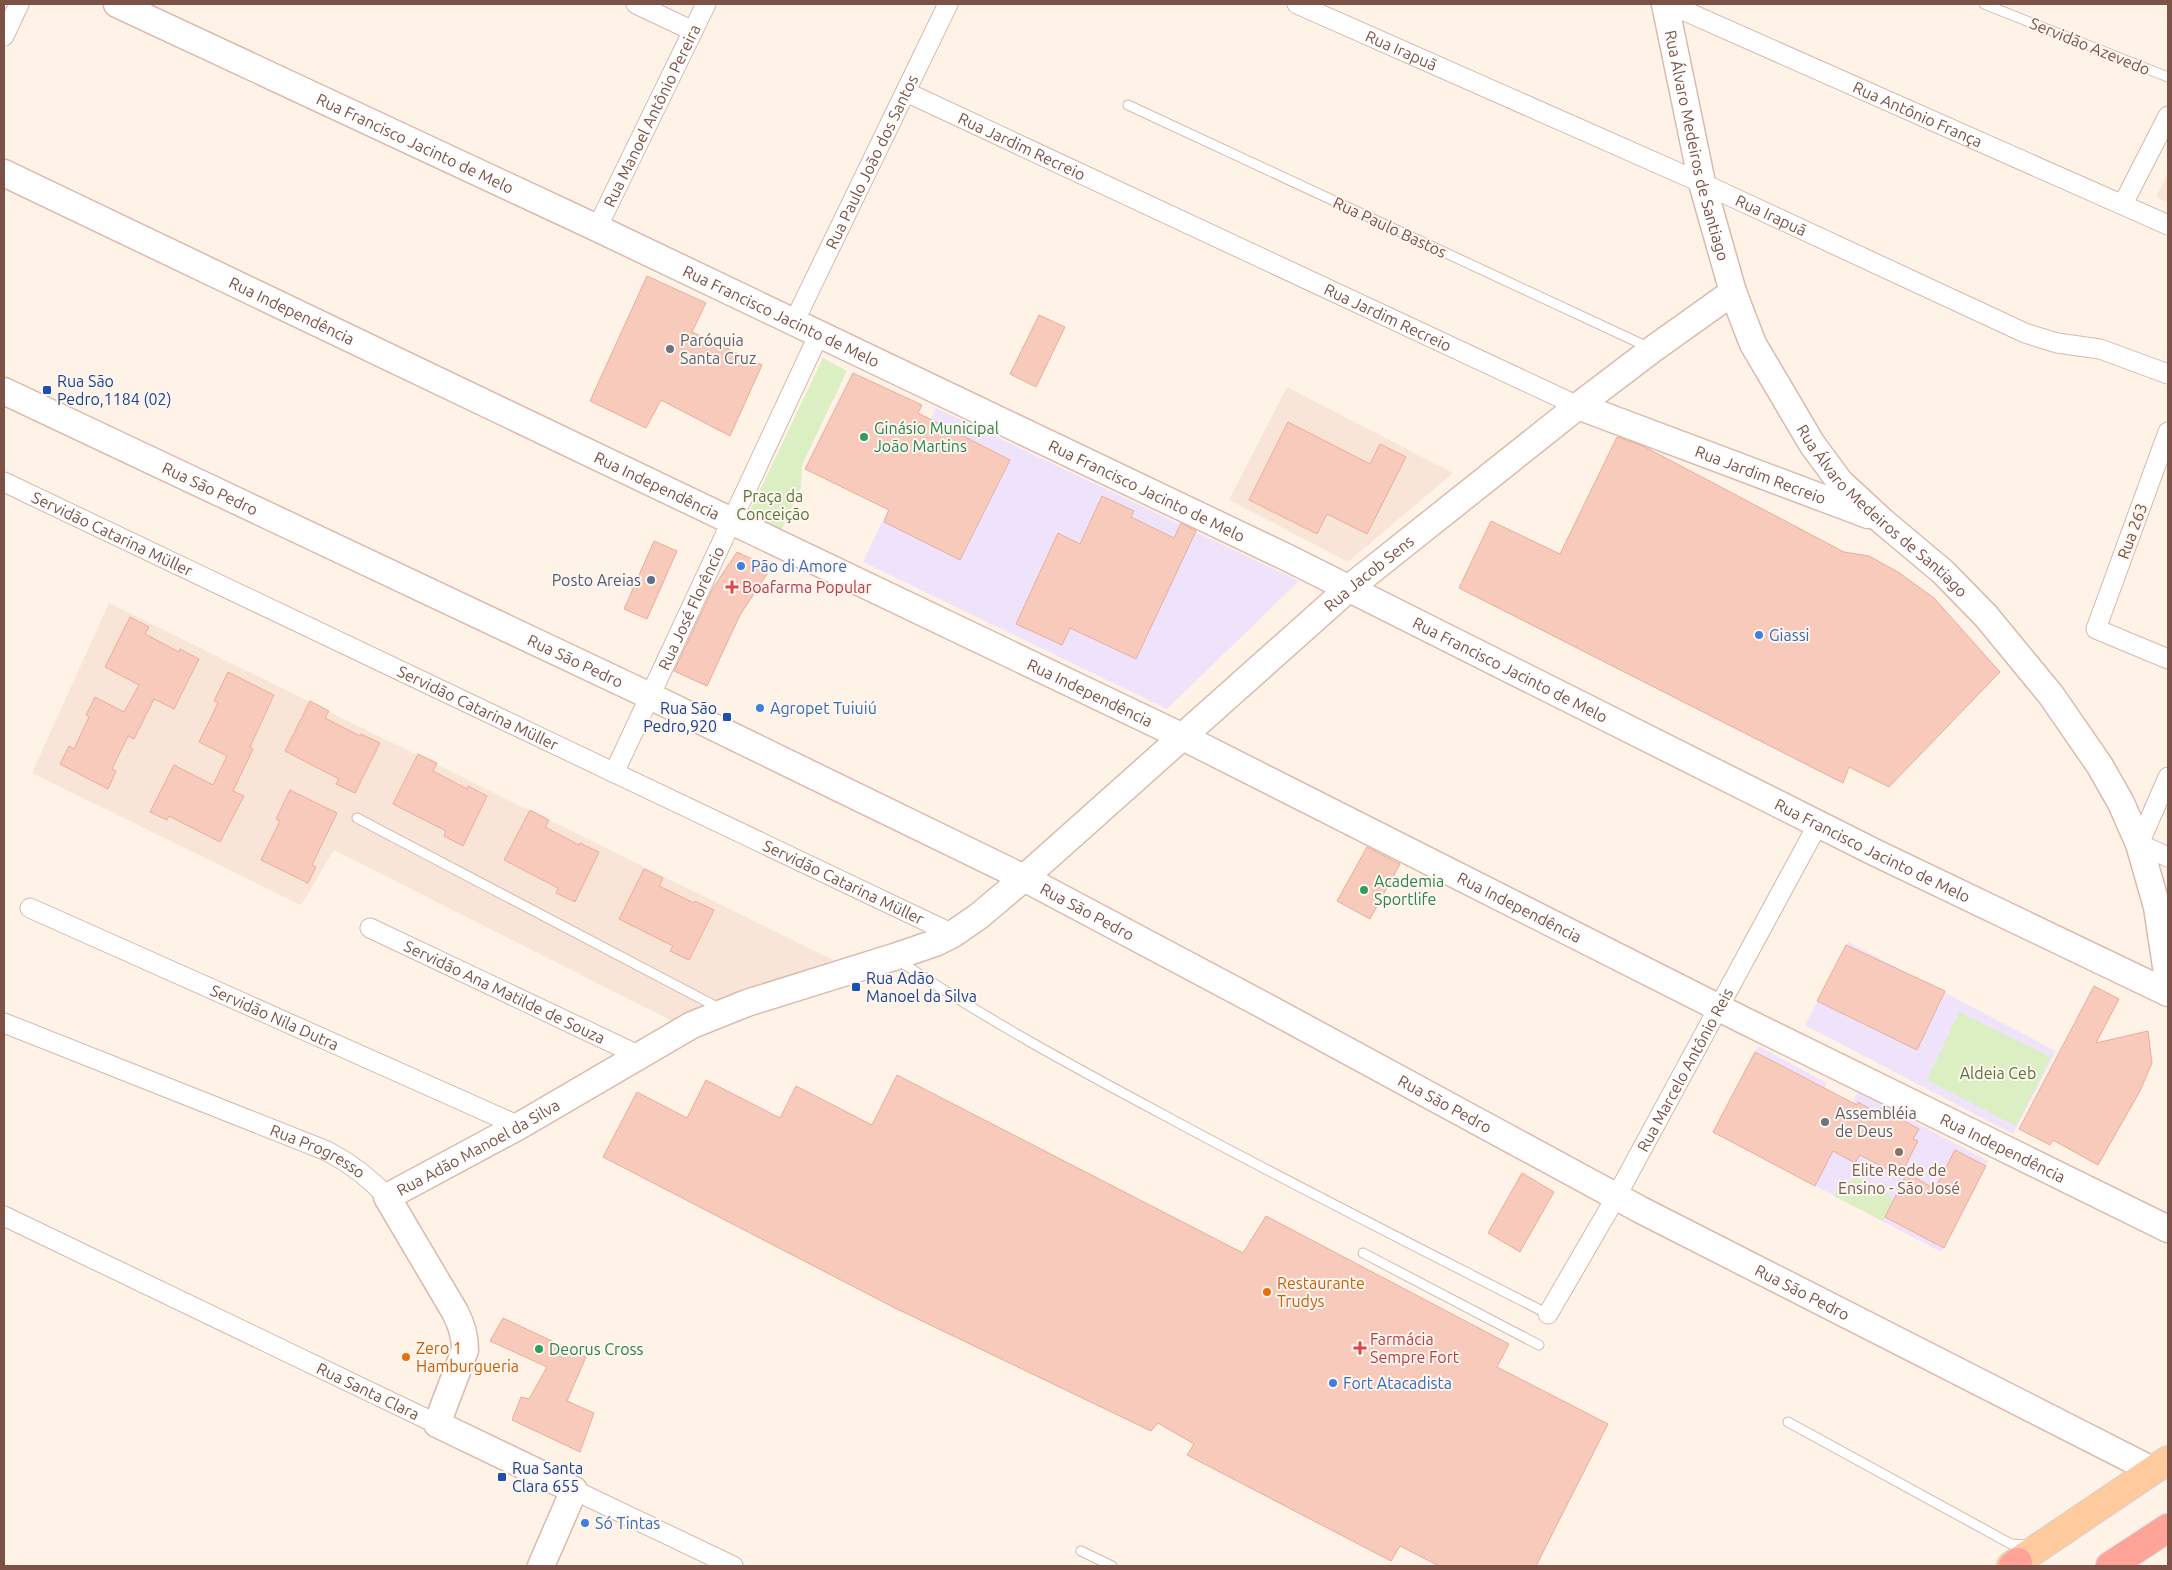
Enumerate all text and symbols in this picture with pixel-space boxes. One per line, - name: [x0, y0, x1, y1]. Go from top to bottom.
- street label: Servidão Azevedo: [2027, 14, 2153, 78]
- street label: Rua Manoel Antônio Pereira: [600, 21, 704, 210]
- street label: Rua Irapuã: [1363, 26, 1440, 74]
- street label: Rua Álvaro Medeiros de Santiago: [1662, 28, 1733, 263]
- street label: Rua Paulo João dos Santos: [822, 72, 921, 252]
- street label: Rua Antônio França: [1850, 78, 1985, 151]
- street label: Rua Francisco Jacinto de Melo: [314, 89, 517, 197]
- street label: Rua Jardim Recreio: [955, 109, 1088, 184]
- street label: Rua Irapuã: [1733, 191, 1809, 239]
- street label: Rua Paulo Bastos: [1331, 193, 1450, 261]
- street label: Rua Francisco Jacinto de Melo: [680, 261, 882, 371]
- street label: Rua Independência: [226, 273, 357, 348]
- street label: Rua Jardim Recreio: [1322, 280, 1454, 355]
- place label: Paróquia Santa Cruz: [680, 331, 756, 367]
- marker: Paróquia Santa Cruz: [664, 343, 676, 355]
- place label: Rua São Pedro,1184 (02): [57, 372, 172, 409]
- marker: Rua São Pedro,1184 (02): [41, 384, 53, 396]
- place label: Ginásio Municipal João Martins: [874, 419, 999, 455]
- street label: Rua Álvaro Medeiros de Santiago: [1794, 421, 1971, 601]
- marker: Ginásio Municipal João Martins: [858, 431, 870, 443]
- street label: Rua Francisco Jacinto de Melo: [1046, 436, 1248, 545]
- street label: Rua Jardim Recreio: [1693, 442, 1828, 507]
- street label: Rua Independência: [592, 448, 723, 523]
- street label: Rua São Pedro: [159, 458, 261, 519]
- park label: Praça da Conceição: [736, 487, 810, 523]
- street label: Servidão Catarina Müller: [29, 488, 196, 580]
- street label: Rua 263: [2114, 501, 2150, 561]
- street label: Rua Jacob Sens: [1320, 531, 1417, 615]
- street label: Rua José Florêncio: [654, 543, 728, 673]
- place label: Pão di Amore: [751, 557, 847, 575]
- marker: Pão di Amore: [735, 560, 747, 572]
- place label: Posto Areias: [552, 571, 641, 589]
- marker: Posto Areias: [645, 574, 657, 586]
- place label: Boafarma Popular: [742, 578, 872, 596]
- marker: Boafarma Popular: [726, 581, 738, 593]
- street label: Rua Francisco Jacinto de Melo: [1410, 613, 1610, 726]
- place label: Giassi: [1769, 626, 1810, 644]
- marker: Giassi: [1753, 629, 1765, 641]
- street label: Rua São Pedro: [525, 631, 626, 691]
- street label: Rua Independência: [1025, 655, 1156, 730]
- street label: Servidão Catarina Müller: [395, 662, 561, 754]
- place label: Rua São Pedro,920: [643, 699, 717, 735]
- place label: Agropet Tuiuiú: [770, 699, 877, 717]
- marker: Agropet Tuiuiú: [754, 702, 766, 714]
- marker: Rua São Pedro,920: [721, 711, 733, 723]
- street label: Rua Francisco Jacinto de Melo: [1772, 795, 1973, 906]
- street label: Servidão Catarina Müller: [760, 836, 927, 928]
- street label: Rua Independência: [1454, 868, 1585, 946]
- place label: Academia Sportlife: [1374, 872, 1444, 908]
- street label: Rua São Pedro: [1037, 879, 1137, 944]
- marker: Academia Sportlife: [1358, 884, 1370, 896]
- street label: Servidão Ana Matilde de Souza: [401, 937, 608, 1047]
- place label: Rua Adão Manoel da Silva: [866, 969, 977, 1005]
- street label: Servidão Nila Dutra: [208, 981, 342, 1054]
- marker: Rua Adão Manoel da Silva: [850, 981, 862, 993]
- street label: Rua Marcelo Antônio Reis: [1633, 985, 1737, 1155]
- park label: Aldeia Ceb: [1960, 1064, 2036, 1082]
- street label: Rua São Pedro: [1395, 1071, 1495, 1136]
- street label: Rua Adão Manoel da Silva: [393, 1095, 563, 1199]
- place label: Assembléia de Deus: [1835, 1104, 1917, 1140]
- street label: Rua Independência: [1938, 1110, 2068, 1186]
- marker: Assembléia de Deus: [1819, 1116, 1831, 1128]
- street label: Rua Progresso: [268, 1120, 369, 1182]
- marker: Elite Rede de Ensino - São José: [1893, 1146, 1905, 1158]
- place label: Elite Rede de Ensino - São José: [1838, 1161, 1960, 1197]
- street label: Rua São Pedro: [1752, 1261, 1853, 1324]
- place label: Restaurante Trudys: [1277, 1274, 1365, 1310]
- marker: Restaurante Trudys: [1261, 1286, 1273, 1298]
- place label: Farmácia Sempre Fort: [1370, 1330, 1460, 1366]
- place label: Zero 1 Hamburgueria: [416, 1339, 519, 1375]
- place label: Deorus Cross: [549, 1340, 643, 1358]
- marker: Farmácia Sempre Fort: [1354, 1342, 1366, 1354]
- marker: Deorus Cross: [533, 1343, 545, 1355]
- marker: Zero 1 Hamburgueria: [400, 1351, 412, 1363]
- street label: Rua Santa Clara: [314, 1359, 422, 1423]
- place label: Fort Atacadista: [1343, 1374, 1452, 1392]
- marker: Fort Atacadista: [1327, 1377, 1339, 1389]
- place label: Rua Santa Clara 655: [512, 1459, 583, 1495]
- marker: Rua Santa Clara 655: [496, 1471, 508, 1483]
- place label: Só Tintas: [595, 1514, 660, 1532]
- marker: Só Tintas: [579, 1517, 591, 1529]

